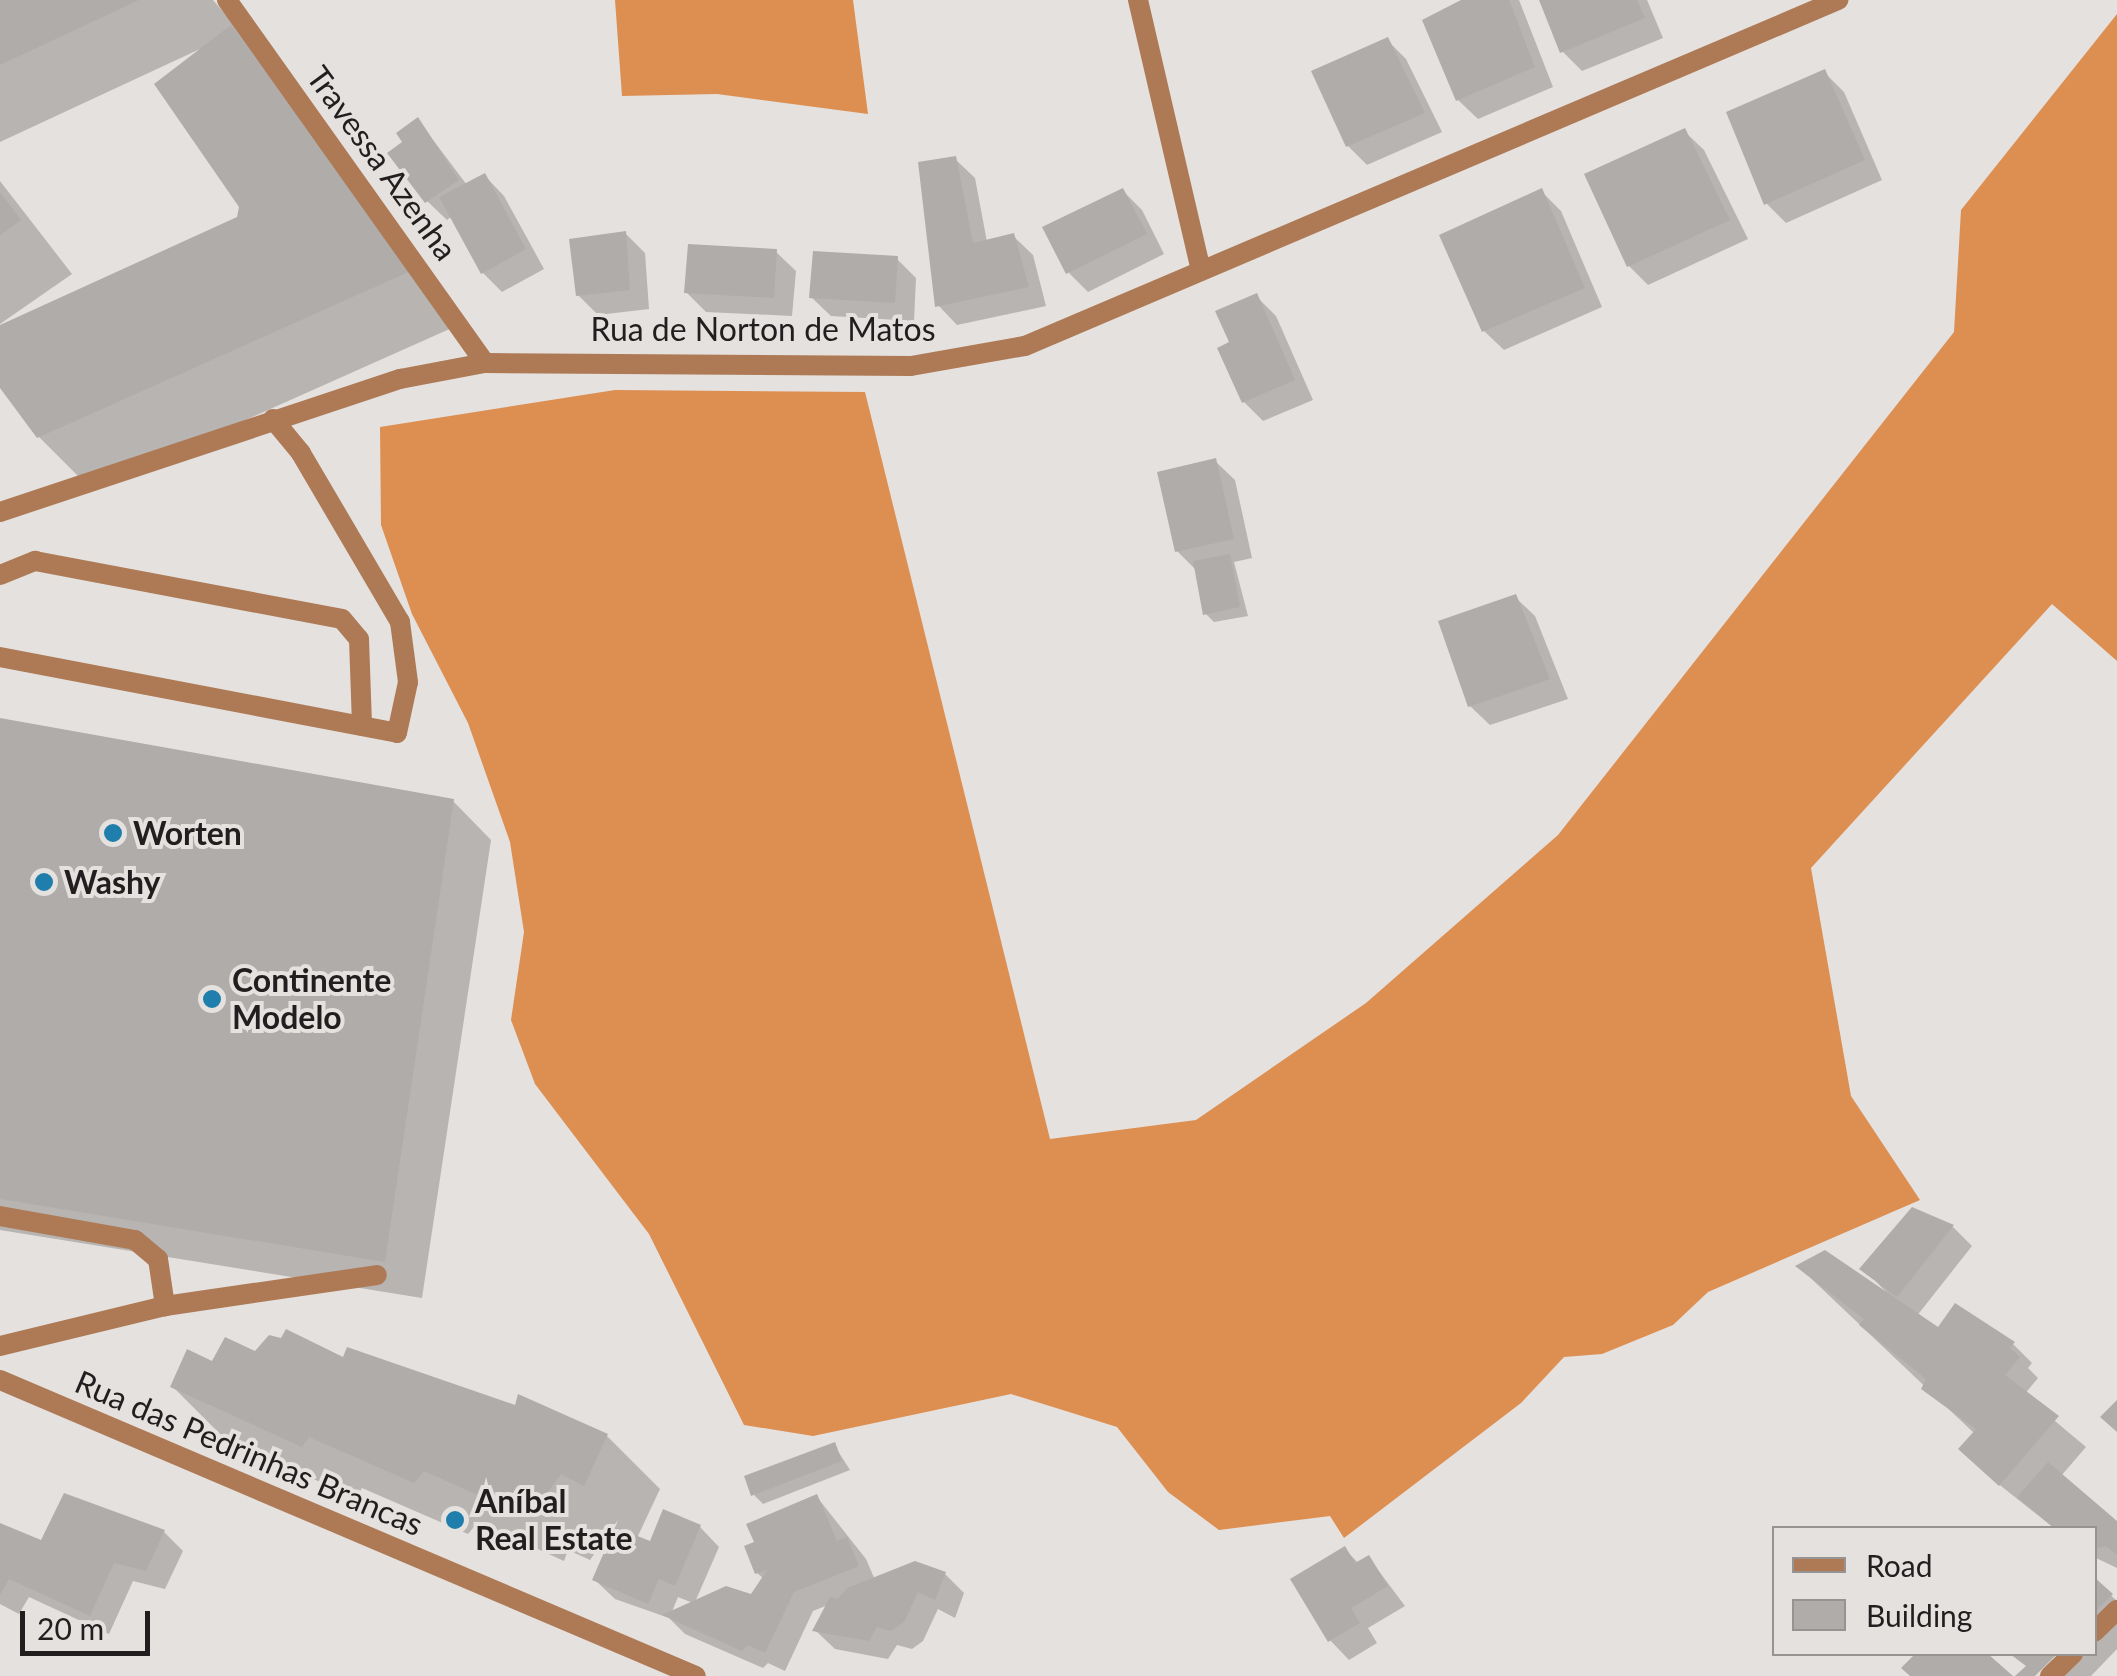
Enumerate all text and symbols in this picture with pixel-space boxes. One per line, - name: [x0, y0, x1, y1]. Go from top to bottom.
- street label: Travessa Azenha: [298, 58, 466, 268]
- street label: Rua de Norton de Matos: [591, 310, 935, 348]
- place label: Worten: [133, 814, 242, 852]
- marker: Worten: [102, 822, 124, 844]
- place label: Washy: [64, 863, 160, 901]
- marker: Washy: [33, 871, 55, 893]
- place label: Continente Modelo: [232, 962, 391, 1037]
- marker: Continente Modelo: [201, 988, 223, 1010]
- street label: Rua das Pedrinhas Brancas: [69, 1362, 429, 1544]
- place label: Aníbal Real Estate: [475, 1483, 633, 1558]
- marker: Aníbal Real Estate: [444, 1509, 466, 1531]
- legend: [1772, 1526, 2097, 1656]
- text: Road: [1866, 1547, 1933, 1583]
- scale bar: [25, 1591, 155, 1653]
- text: Building: [1866, 1597, 1972, 1633]
- text: 20 m: [37, 1610, 104, 1646]

